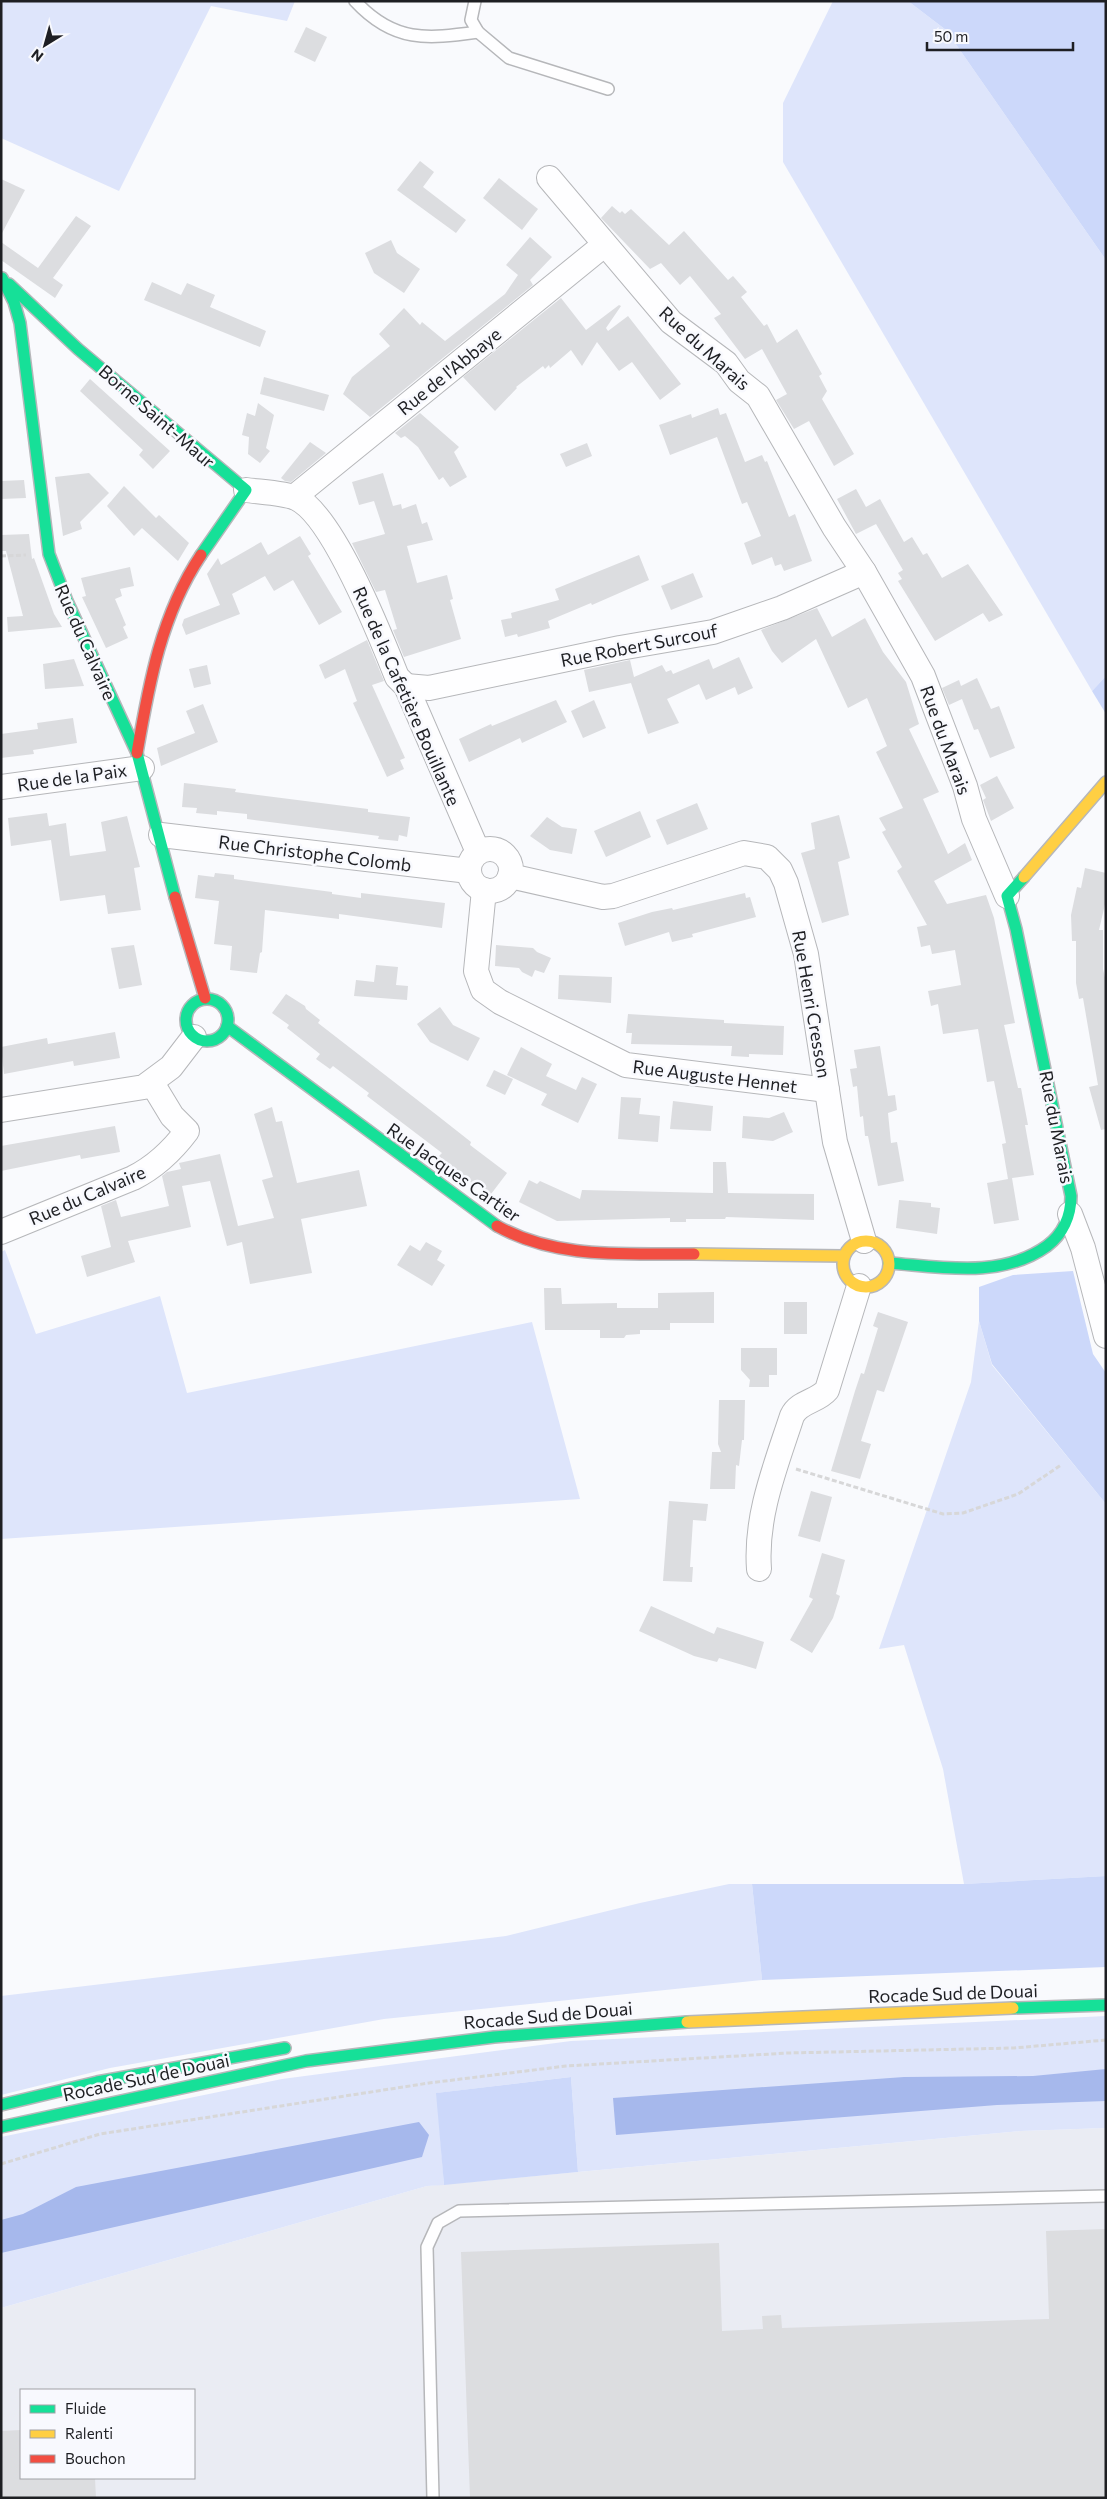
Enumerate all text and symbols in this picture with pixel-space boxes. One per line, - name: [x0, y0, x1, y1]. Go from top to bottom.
- north arrow: [20, 20, 70, 70]
- scale bar: [927, 20, 1073, 52]
- text: 50 m: [934, 27, 968, 45]
- text: N: [28, 46, 46, 66]
- street label: Rue du Marais: [655, 301, 755, 395]
- street label: Rue de l'Abbaye: [393, 323, 505, 419]
- street label: Borne Saint-Maur: [95, 360, 219, 472]
- street label: Rue du Calvaire: [51, 581, 121, 703]
- street label: Rue de la Cafetière Bouillante: [349, 583, 465, 809]
- street label: Rue Robert Surcouf: [559, 619, 720, 671]
- street label: Rue du Marais: [916, 682, 976, 798]
- street label: Rue de la Paix: [16, 758, 129, 796]
- street label: Rue Christophe Colomb: [217, 830, 413, 876]
- street label: Rue Henri Cresson: [788, 928, 836, 1080]
- street label: Rue Auguste Hennet: [631, 1055, 799, 1097]
- street label: Rue du Marais: [1035, 1069, 1079, 1185]
- street label: Rue Jacques Cartier: [383, 1118, 525, 1226]
- street label: Rue du Calvaire: [25, 1161, 149, 1229]
- street label: Rocade Sud de Douai: [868, 1979, 1038, 2007]
- street label: Rocade Sud de Douai: [462, 1997, 634, 2033]
- street label: Rocade Sud de Douai: [61, 2049, 231, 2105]
- legend: [20, 2389, 195, 2479]
- text: Fluide: [65, 2399, 106, 2417]
- text: Ralenti: [65, 2424, 113, 2442]
- text: Bouchon: [65, 2449, 126, 2467]

